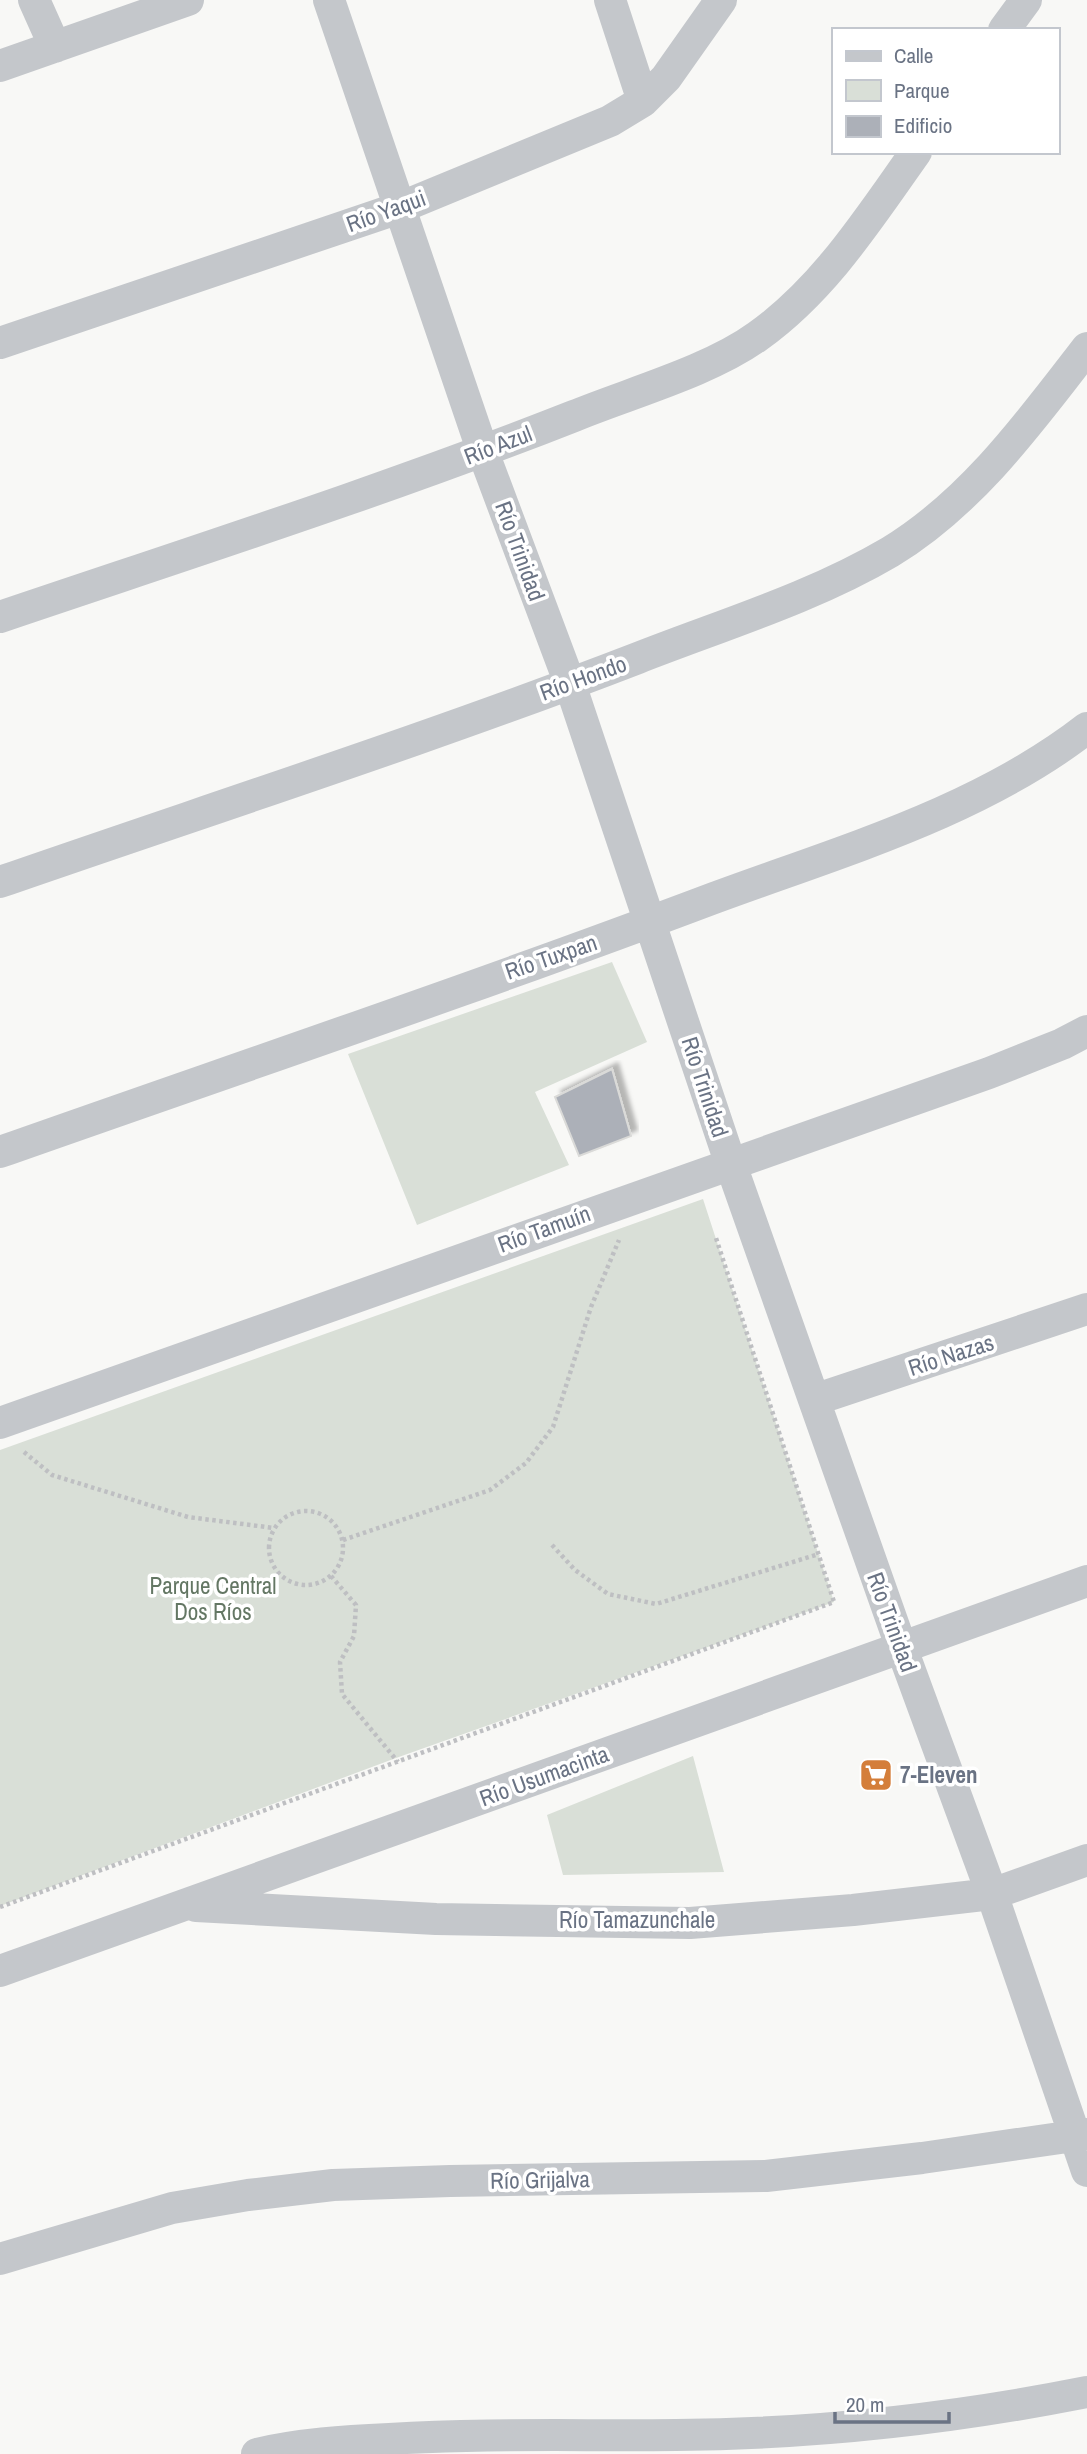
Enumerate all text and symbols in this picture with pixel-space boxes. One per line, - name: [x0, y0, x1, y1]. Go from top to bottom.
- legend: [832, 28, 1059, 154]
- text: Calle: [894, 41, 933, 70]
- text: Parque: [894, 76, 950, 105]
- text: Edificio: [894, 111, 952, 140]
- street label: Río Yaqui: [342, 182, 430, 239]
- street label: Río Azul: [459, 417, 536, 472]
- street label: Río Trinidad: [488, 497, 553, 605]
- street label: Río Hondo: [535, 648, 630, 708]
- street label: Río Tuxpan: [501, 926, 601, 987]
- street label: Río Trinidad: [675, 1033, 736, 1141]
- street label: Río Tamuín: [493, 1197, 594, 1260]
- street label: Río Nazas: [904, 1326, 998, 1383]
- street label: Río Trinidad: [860, 1568, 925, 1676]
- park label: Parque Central Dos Ríos: [150, 1570, 276, 1627]
- street label: Río Usumacinta: [475, 1738, 613, 1813]
- supermarket icon: 7-Eleven: [857, 1756, 895, 1794]
- place label: 7-Eleven: [900, 1759, 978, 1790]
- street label: Río Tamazunchale: [559, 1904, 715, 1935]
- street label: Río Grijalva: [490, 2163, 591, 2196]
- scale bar: [835, 2380, 949, 2424]
- text: 20 m: [846, 2390, 884, 2419]

